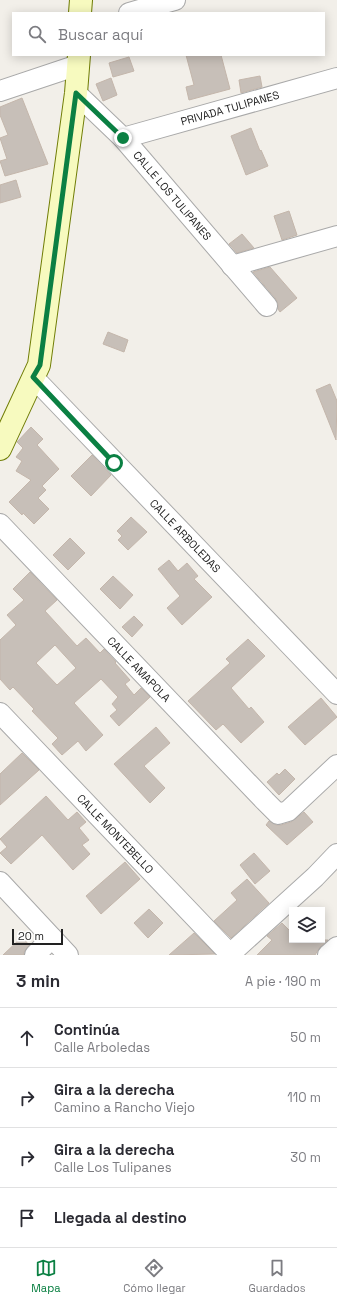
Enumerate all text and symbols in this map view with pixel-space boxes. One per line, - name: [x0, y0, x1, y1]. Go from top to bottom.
- search box: [12, 12, 325, 56]
- icon: search: [26, 23, 48, 45]
- text: Buscar aquí: [58, 25, 143, 44]
- street label: PRIVADA TULIPANES: [179, 88, 281, 129]
- route end: [114, 129, 132, 147]
- street label: CALLE LOS TULIPANES: [130, 148, 215, 243]
- route start: [105, 454, 123, 472]
- street label: CALLE ARBOLEDAS: [147, 496, 224, 576]
- street label: CALLE AMAPOLA: [104, 634, 173, 705]
- street label: CALLE MONTEBELLO: [74, 791, 156, 876]
- map controls: [289, 907, 325, 943]
- button: layers: [289, 907, 325, 943]
- scale bar: [12, 927, 63, 946]
- text: 20 m: [18, 929, 44, 943]
- text: 3 min: [16, 970, 60, 992]
- text: A pie · 190 m: [245, 973, 321, 990]
- text: Continúa: [54, 1020, 120, 1039]
- icon: ahead: [16, 1027, 38, 1049]
- text: 50 m: [290, 1029, 321, 1046]
- text: Calle Arboledas: [54, 1039, 150, 1056]
- text: Gira a la derecha: [54, 1080, 174, 1099]
- icon: right: [16, 1087, 38, 1109]
- text: 110 m: [287, 1089, 321, 1106]
- text: Camino a Rancho Viejo: [54, 1099, 195, 1116]
- text: Gira a la derecha: [54, 1140, 174, 1159]
- icon: right: [16, 1147, 38, 1169]
- text: 30 m: [290, 1149, 321, 1166]
- text: Calle Los Tulipanes: [54, 1159, 172, 1176]
- icon: arrive: [16, 1207, 38, 1229]
- text: Llegada al destino: [54, 1208, 187, 1227]
- tab: Mapa: [31, 1257, 61, 1295]
- tab: Cómo llegar: [123, 1257, 186, 1295]
- tab: Guardados: [248, 1257, 306, 1295]

